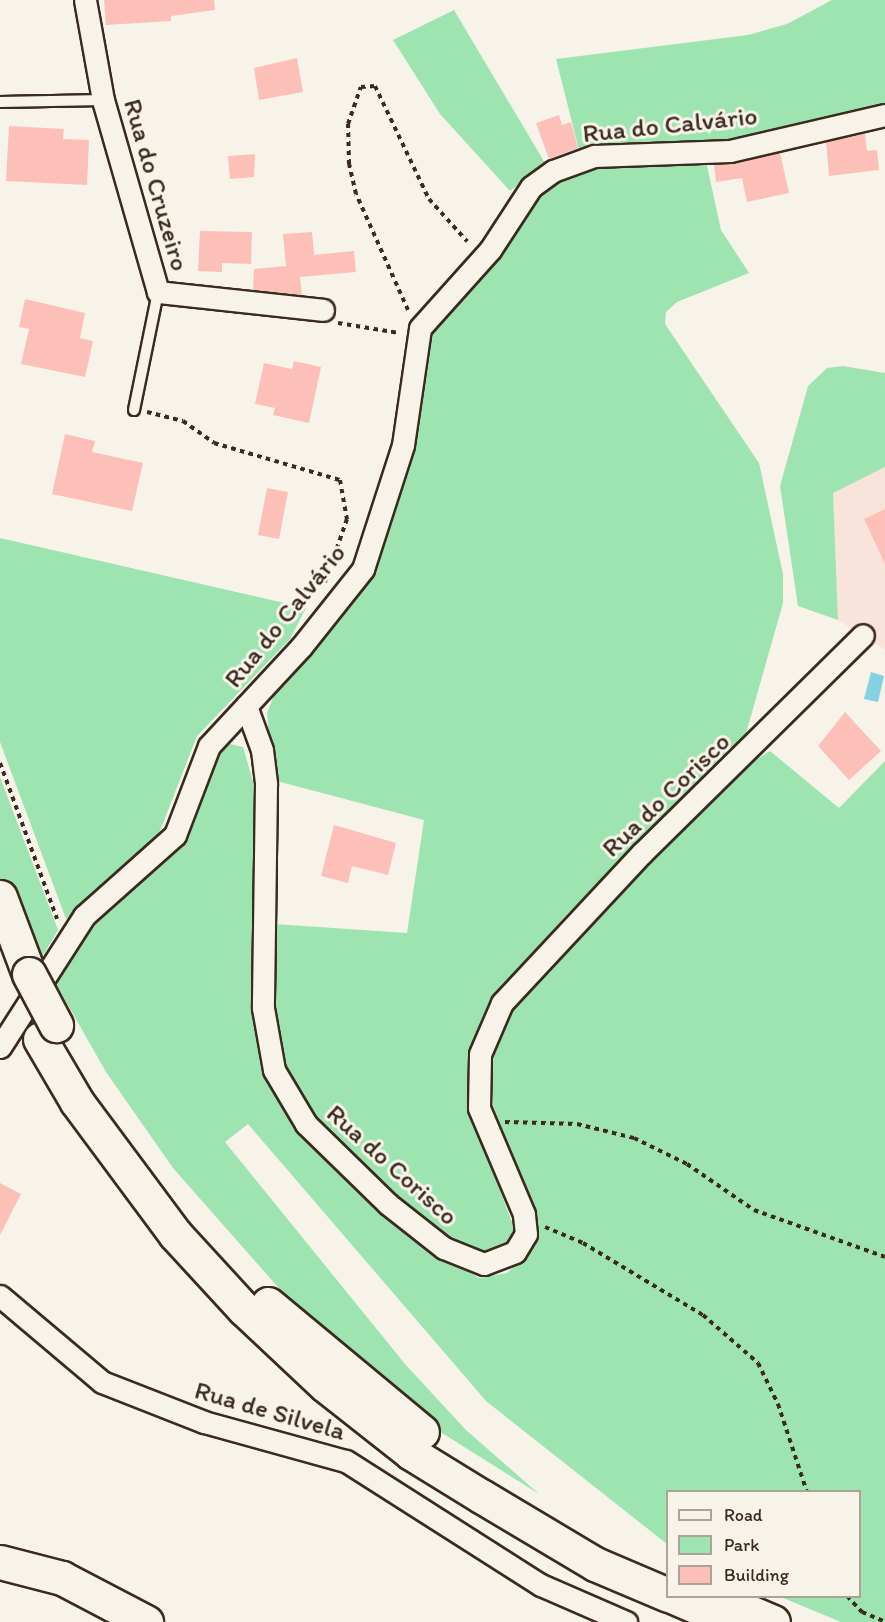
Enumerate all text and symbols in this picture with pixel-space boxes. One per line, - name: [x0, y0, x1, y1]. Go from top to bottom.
- street label: Rua do Cruzeiro: [116, 95, 196, 275]
- street label: Rua do Calvário: [581, 100, 759, 150]
- street label: Rua do Calvário: [218, 538, 352, 694]
- street label: Rua do Corisco: [595, 726, 737, 864]
- street label: Rua do Corisco: [320, 1098, 464, 1232]
- street label: Rua de Silvela: [191, 1375, 349, 1447]
- legend: [666, 1490, 861, 1598]
- text: Road: [724, 1504, 763, 1526]
- text: Park: [724, 1534, 759, 1556]
- text: Building: [724, 1564, 789, 1586]

